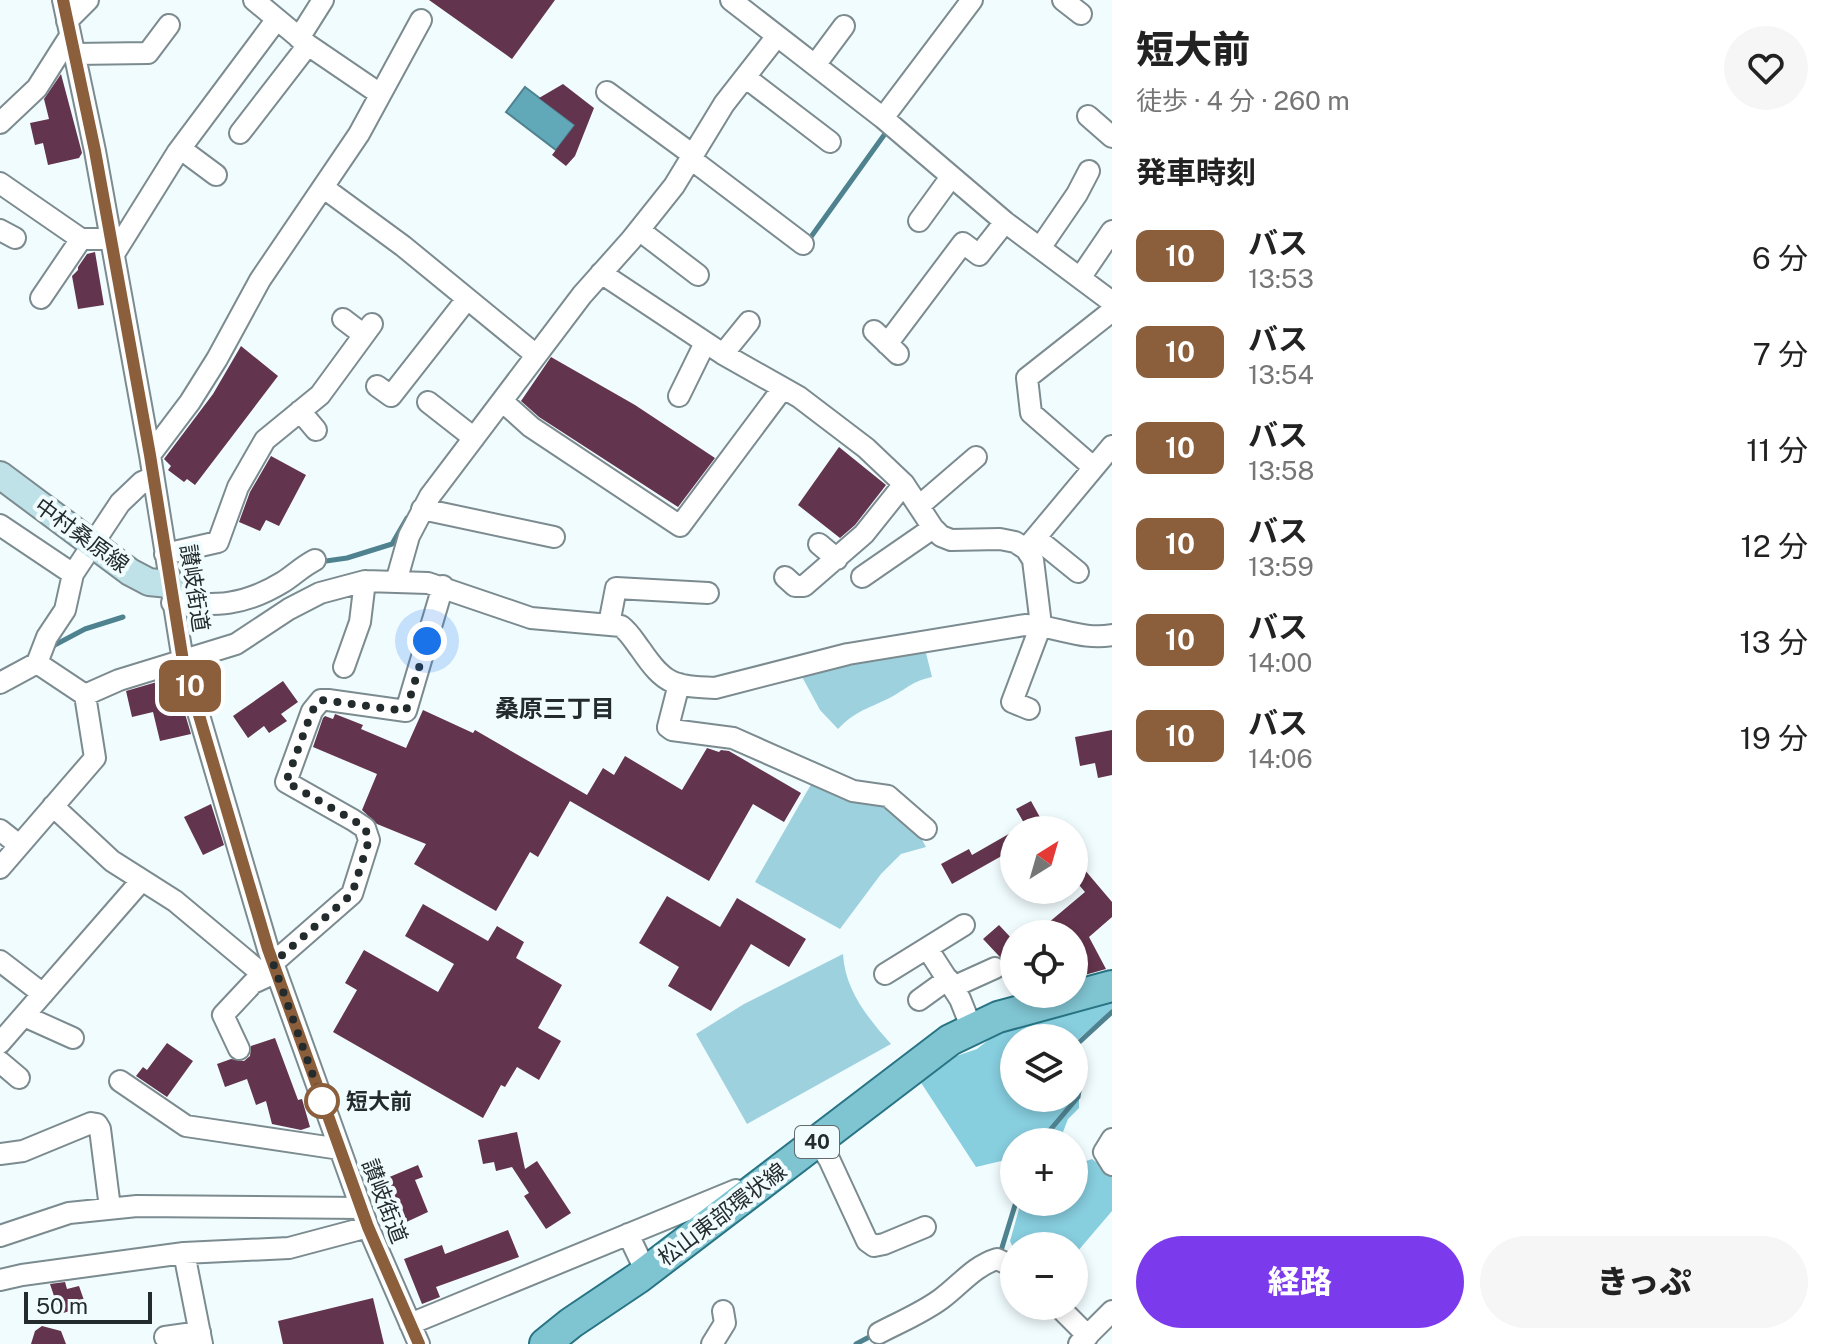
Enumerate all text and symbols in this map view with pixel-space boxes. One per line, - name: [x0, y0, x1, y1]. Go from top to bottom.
- button: heart: [1724, 26, 1808, 110]
- text: 短大前: [1136, 27, 1250, 72]
- text: 徒歩 · 4 分 · 260 m: [1136, 85, 1350, 116]
- text: 発車時刻: [1136, 154, 1256, 190]
- text: バス: [1248, 225, 1308, 261]
- text: 10: [1165, 239, 1195, 272]
- text: 6 分: [1752, 240, 1808, 276]
- text: 13:53: [1248, 263, 1314, 294]
- text: バス: [1248, 321, 1308, 357]
- text: 10: [1165, 335, 1195, 368]
- text: 7 分: [1753, 336, 1808, 372]
- text: 13:54: [1248, 359, 1314, 390]
- text: バス: [1248, 417, 1308, 453]
- text: 10: [1165, 431, 1195, 464]
- text: 11 分: [1746, 432, 1808, 468]
- text: 13:58: [1248, 455, 1314, 486]
- street label: 中村桑原線: [30, 492, 134, 578]
- text: バス: [1248, 513, 1308, 549]
- text: 10: [1165, 527, 1195, 560]
- text: 12 分: [1741, 528, 1808, 564]
- street label: 讃岐街道: [175, 543, 215, 633]
- text: 13:59: [1248, 551, 1314, 582]
- text: バス: [1248, 609, 1308, 645]
- your location: [407, 621, 447, 661]
- text: 10: [1165, 623, 1195, 656]
- text: 13 分: [1740, 624, 1808, 660]
- text: 14:00: [1248, 647, 1312, 678]
- line badge: 10: [154, 660, 226, 712]
- text: 10: [175, 669, 205, 702]
- district label: 桑原三丁目: [495, 694, 615, 722]
- text: バス: [1248, 705, 1308, 741]
- text: 10: [1165, 719, 1195, 752]
- text: 19 分: [1740, 720, 1808, 756]
- text: 14:06: [1248, 743, 1313, 774]
- north arrow: [1000, 816, 1088, 904]
- map controls: [1000, 816, 1088, 1320]
- button: locate: [1000, 920, 1088, 1008]
- button: layers: [1000, 1024, 1088, 1112]
- marker: 短大前: [305, 1084, 339, 1118]
- place label: 短大前: [346, 1088, 412, 1114]
- road number: 40: [795, 1126, 839, 1158]
- button: +: [1000, 1128, 1088, 1216]
- street label: 讃岐街道: [357, 1155, 413, 1247]
- street label: 松山東部環状線: [653, 1157, 791, 1271]
- button: −: [1000, 1232, 1088, 1320]
- button: 経路: [1136, 1236, 1464, 1328]
- button: きっぷ: [1480, 1236, 1808, 1328]
- scale bar: [24, 1288, 152, 1324]
- text: 50 m: [36, 1293, 88, 1319]

